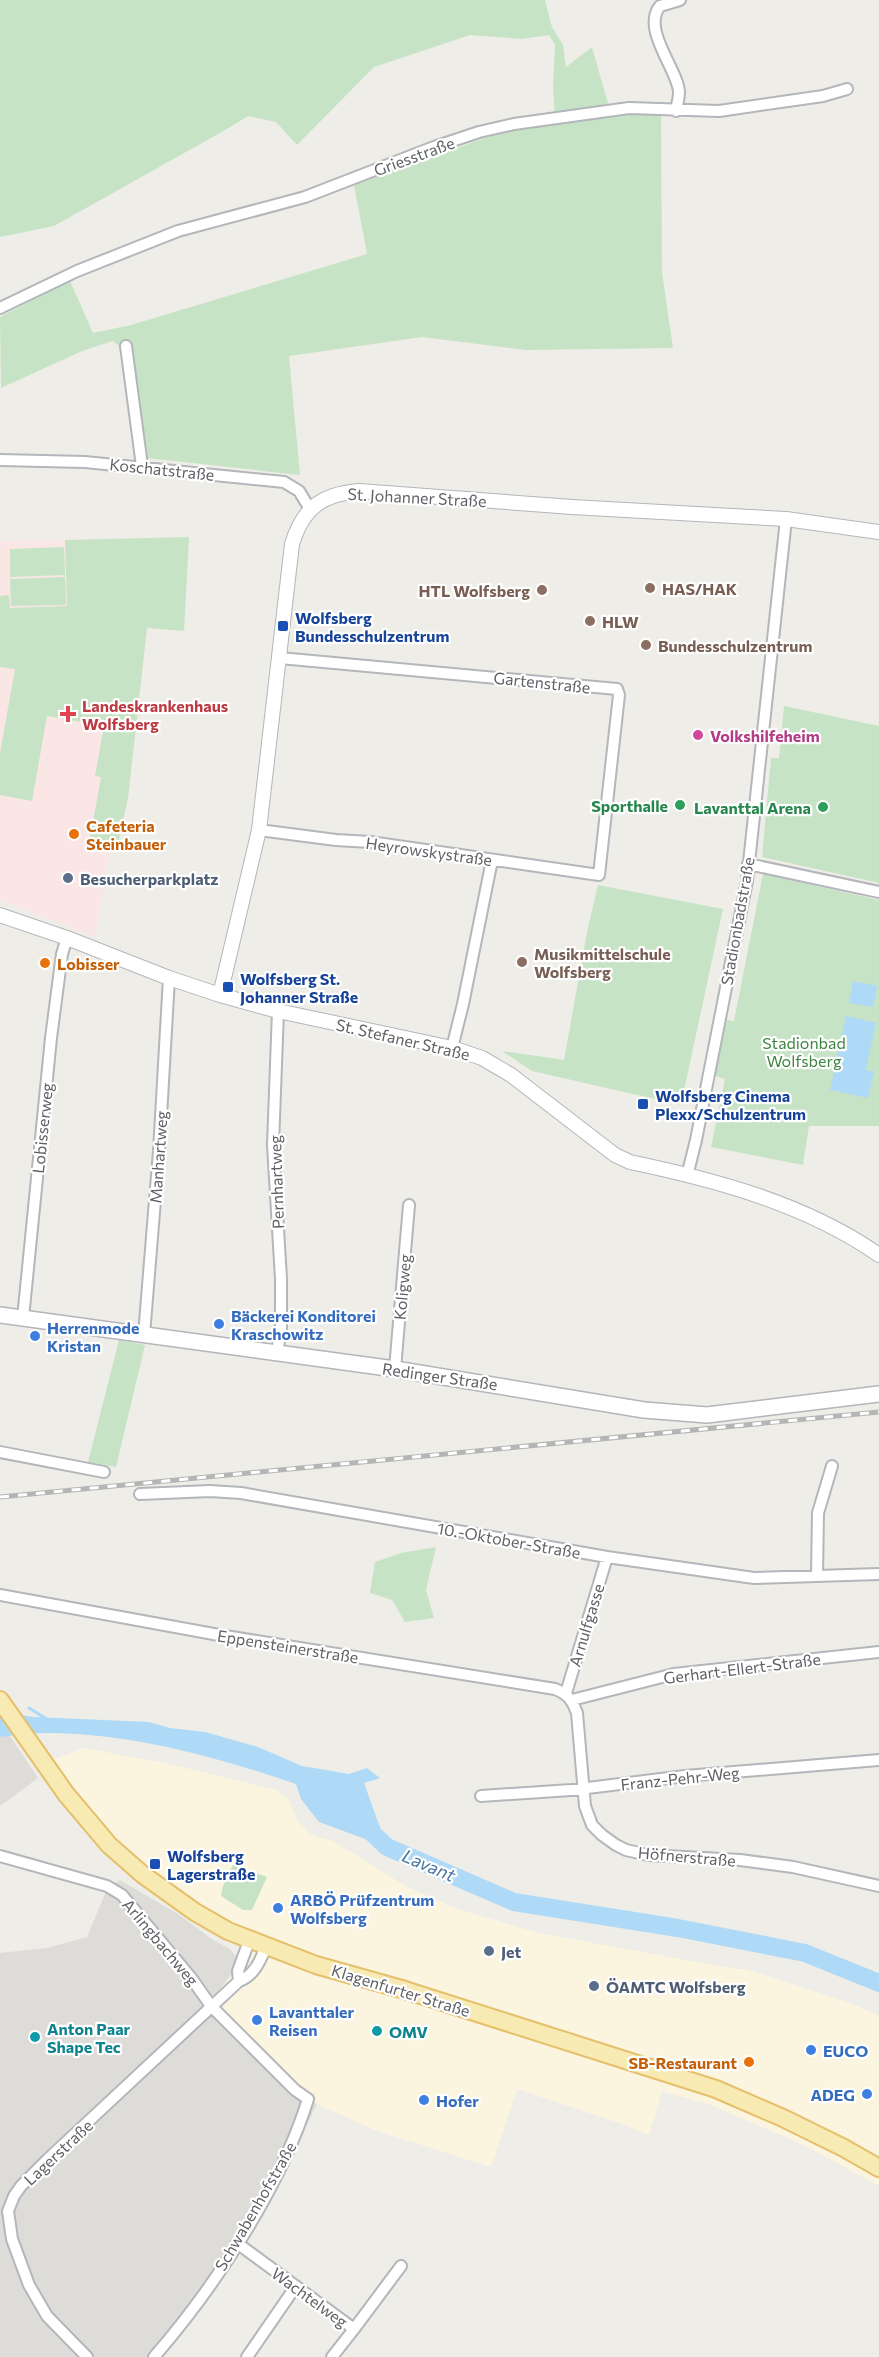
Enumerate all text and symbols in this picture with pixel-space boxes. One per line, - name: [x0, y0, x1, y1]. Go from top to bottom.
- street label: Griesstraße: [371, 133, 457, 179]
- street label: Koschatstraße: [109, 454, 215, 484]
- street label: St. Johanner Straße: [347, 484, 487, 510]
- place label: HAS/HAK: [662, 579, 737, 598]
- place label: HTL Wolfsberg: [419, 581, 530, 600]
- marker: HAS/HAK: [643, 581, 657, 595]
- marker: HTL Wolfsberg: [535, 583, 549, 597]
- place label: Wolfsberg Bundesschulzentrum: [295, 608, 449, 645]
- place label: HLW: [602, 612, 639, 631]
- marker: HLW: [583, 614, 597, 628]
- marker: Wolfsberg Bundesschulzentrum: [276, 619, 290, 633]
- place label: Bundesschulzentrum: [658, 636, 812, 655]
- marker: Bundesschulzentrum: [639, 638, 653, 652]
- street label: Gartenstraße: [493, 667, 591, 697]
- place label: Landeskrankenhaus Wolfsberg: [82, 696, 228, 733]
- marker: Landeskrankenhaus Wolfsberg: [59, 705, 77, 723]
- place label: Volkshilfeheim: [710, 726, 820, 745]
- marker: Volkshilfeheim: [691, 728, 705, 742]
- place label: Sporthalle: [591, 796, 668, 815]
- marker: Sporthalle: [673, 798, 687, 812]
- place label: Lavanttal Arena: [694, 798, 811, 817]
- marker: Lavanttal Arena: [816, 800, 830, 814]
- place label: Cafeteria Steinbauer: [86, 816, 167, 853]
- marker: Cafeteria Steinbauer: [67, 827, 81, 841]
- street label: Heyrowskystraße: [365, 833, 493, 869]
- street label: Stadionbadstraße: [716, 855, 758, 987]
- place label: Besucherparkplatz: [80, 869, 219, 888]
- marker: Besucherparkplatz: [61, 871, 75, 885]
- place label: Musikmittelschule Wolfsberg: [534, 944, 671, 981]
- place label: Lobisser: [57, 954, 120, 973]
- marker: Musikmittelschule Wolfsberg: [515, 955, 529, 969]
- marker: Lobisser: [38, 956, 52, 970]
- place label: Wolfsberg St. Johanner Straße: [240, 969, 358, 1006]
- marker: Wolfsberg St. Johanner Straße: [221, 980, 235, 994]
- street label: St. Stefaner Straße: [334, 1014, 472, 1064]
- park label: Stadionbad Wolfsberg: [762, 1033, 846, 1070]
- street label: Lobisserweg: [28, 1081, 56, 1174]
- place label: Wolfsberg Cinema Plexx/Schulzentrum: [655, 1086, 806, 1123]
- marker: Wolfsberg Cinema Plexx/Schulzentrum: [636, 1097, 650, 1111]
- street label: Manhartweg: [145, 1110, 171, 1204]
- street label: Pernhartweg: [265, 1134, 287, 1229]
- street label: Koligweg: [390, 1253, 414, 1321]
- place label: Bäckerei Konditorei Kraschowitz: [231, 1306, 376, 1343]
- marker: Bäckerei Konditorei Kraschowitz: [212, 1317, 226, 1331]
- place label: Herrenmode Kristan: [47, 1318, 139, 1355]
- marker: Herrenmode Kristan: [28, 1329, 42, 1343]
- street label: Redinger Straße: [381, 1359, 499, 1393]
- street label: 10.-Oktober-Straße: [436, 1518, 582, 1562]
- street label: Arnulfgasse: [564, 1581, 608, 1669]
- street label: Eppensteinerstraße: [216, 1625, 360, 1667]
- street label: Gerhart-Ellert-Straße: [662, 1649, 822, 1687]
- street label: Franz-Pehr-Weg: [620, 1762, 741, 1794]
- street label: Höfnerstraße: [637, 1842, 737, 1870]
- water label: Lavant: [399, 1844, 459, 1886]
- place label: Wolfsberg Lagerstraße: [167, 1846, 255, 1883]
- marker: Wolfsberg Lagerstraße: [148, 1857, 162, 1871]
- place label: ARBÖ Prüfzentrum Wolfsberg: [290, 1890, 434, 1927]
- street label: Arlingbachweg: [119, 1895, 203, 1990]
- marker: ARBÖ Prüfzentrum Wolfsberg: [271, 1901, 285, 1915]
- place label: Jet: [501, 1942, 521, 1961]
- marker: Jet: [482, 1944, 496, 1958]
- street label: Klagenfurter Straße: [329, 1960, 473, 2020]
- place label: ÖAMTC Wolfsberg: [606, 1977, 746, 1996]
- marker: ÖAMTC Wolfsberg: [587, 1979, 601, 1993]
- place label: Lavanttaler Reisen: [269, 2002, 354, 2039]
- marker: Lavanttaler Reisen: [250, 2013, 264, 2027]
- place label: Anton Paar Shape Tec: [47, 2019, 131, 2056]
- place label: OMV: [389, 2022, 428, 2041]
- marker: OMV: [370, 2024, 384, 2038]
- marker: Anton Paar Shape Tec: [28, 2030, 42, 2044]
- place label: EUCO: [823, 2041, 868, 2060]
- marker: EUCO: [804, 2043, 818, 2057]
- place label: SB-Restaurant: [629, 2053, 737, 2072]
- marker: SB-Restaurant: [742, 2055, 756, 2069]
- place label: ADEG: [811, 2085, 855, 2104]
- marker: ADEG: [860, 2087, 874, 2101]
- place label: Hofer: [436, 2091, 479, 2110]
- marker: Hofer: [417, 2093, 431, 2107]
- street label: Lagerstraße: [20, 2115, 96, 2189]
- street label: Schwabenhofstraße: [210, 2138, 300, 2274]
- street label: Wachtelweg: [268, 2263, 352, 2331]

